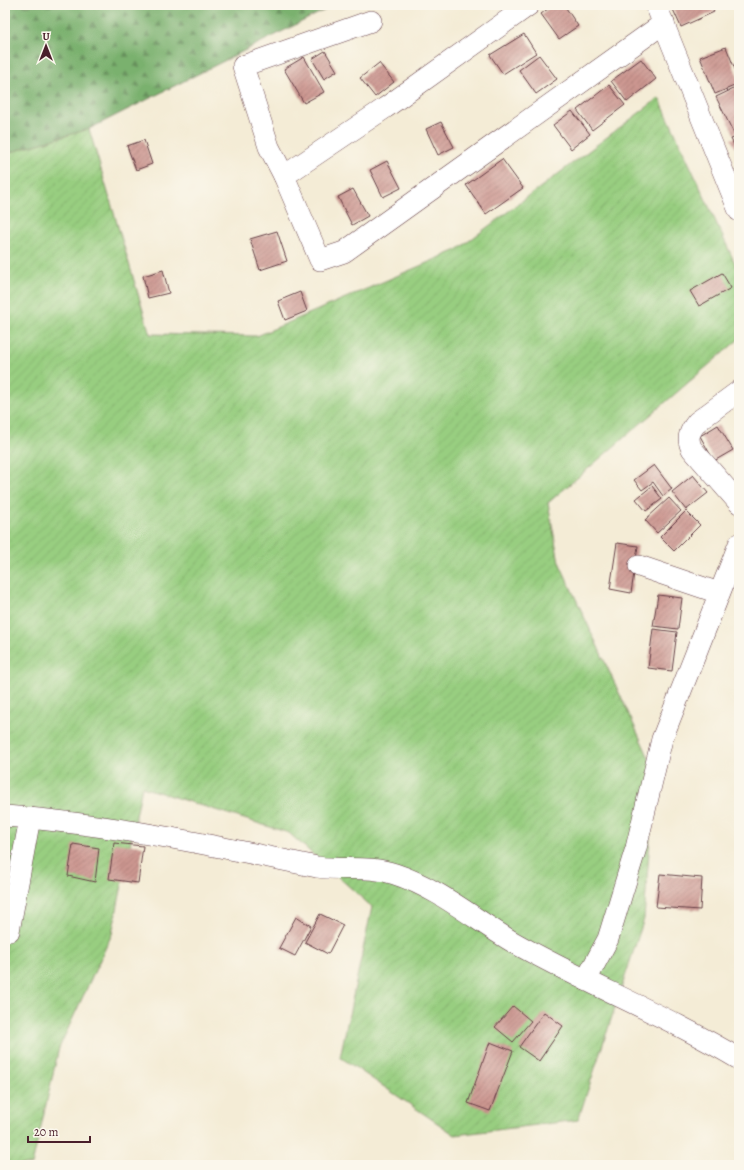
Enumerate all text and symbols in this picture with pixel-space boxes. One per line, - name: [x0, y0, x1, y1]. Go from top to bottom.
- north arrow: [26, 26, 66, 66]
- text: U: [42, 29, 50, 44]
- scale bar: [28, 1118, 90, 1144]
- text: 20 m: [34, 1124, 58, 1140]

